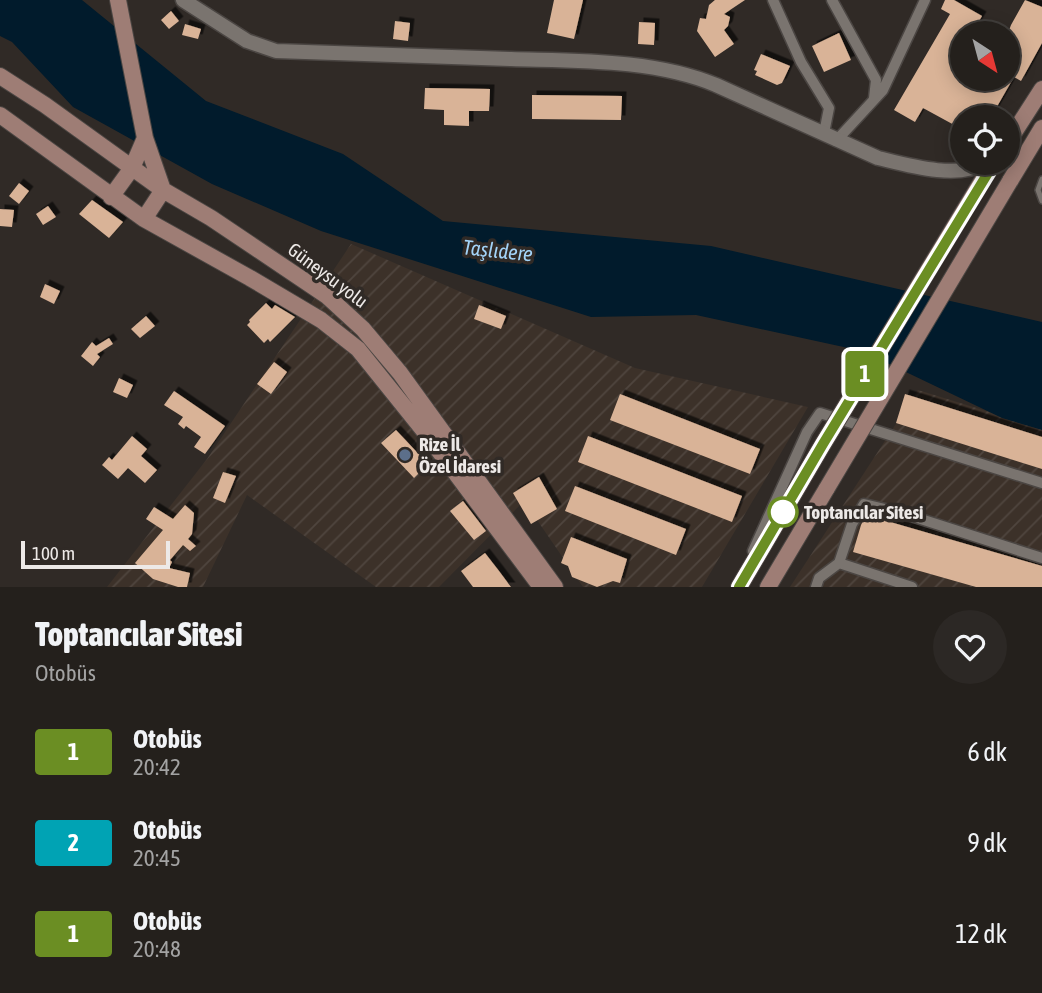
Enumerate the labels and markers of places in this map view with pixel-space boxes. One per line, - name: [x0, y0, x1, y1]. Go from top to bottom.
- place label: Rize İl Özel İdaresi: [419, 433, 501, 477]
- marker: Rize İl Özel İdaresi: [397, 447, 413, 463]
- marker: Toptancılar Sitesi: [768, 497, 798, 527]
- place label: Toptancılar Sitesi: [804, 501, 923, 523]

